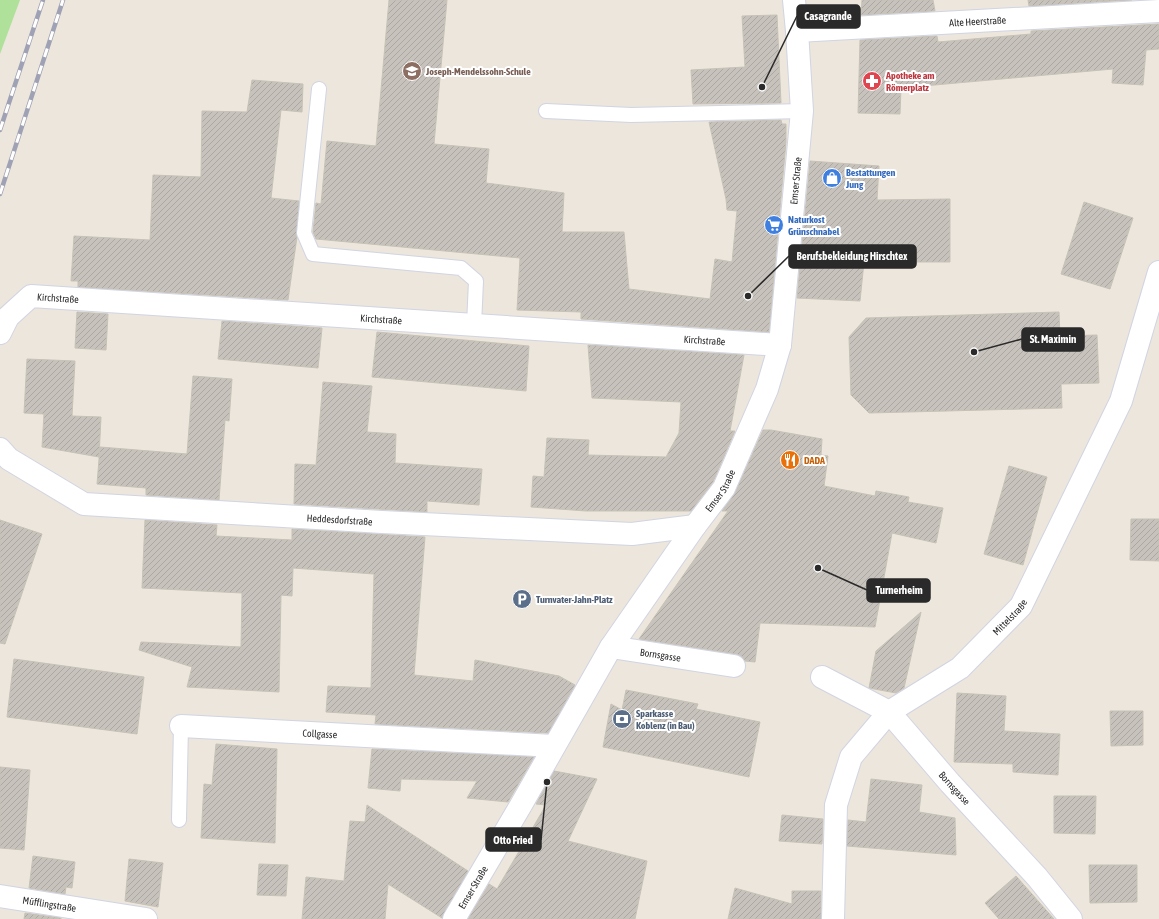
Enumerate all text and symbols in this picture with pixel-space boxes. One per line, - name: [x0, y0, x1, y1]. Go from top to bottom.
- callout: Casagrande: [797, 5, 860, 28]
- text: Casagrande: [804, 10, 852, 22]
- street label: Alte Heerstraße: [949, 14, 1007, 28]
- school or university icon: Joseph-Mendelssohn-Schule: [401, 60, 423, 82]
- place label: Joseph-Mendelssohn-Schule: [425, 66, 531, 77]
- pharmacy icon: Apotheke am Römerplatz: [861, 70, 883, 92]
- place label: Apotheke am Römerplatz: [885, 70, 935, 93]
- street label: Emser Straße: [788, 156, 803, 205]
- shop icon: Bestattungen Jung: [821, 167, 843, 189]
- place label: Bestattungen Jung: [845, 167, 895, 190]
- supermarket icon: Naturkost Grünschnabel: [763, 214, 785, 236]
- place label: Naturkost Grünschnabel: [788, 214, 840, 237]
- callout: Berufsbekleidung Hirschtex: [789, 245, 916, 268]
- text: Berufsbekleidung Hirschtex: [796, 250, 908, 262]
- street label: Kirchstraße: [37, 291, 80, 305]
- street label: Kirchstraße: [360, 312, 403, 326]
- callout: St. Maximin: [1022, 328, 1084, 351]
- street label: Kirchstraße: [683, 333, 726, 347]
- text: St. Maximin: [1030, 333, 1076, 345]
- restaurant icon: DADA: [779, 449, 801, 471]
- place label: DADA: [804, 455, 825, 466]
- street label: Emser Straße: [703, 467, 737, 514]
- street label: Heddesdorfstraße: [306, 512, 373, 527]
- callout: Turnerheim: [867, 579, 930, 602]
- text: Turnerheim: [875, 584, 923, 596]
- parking icon: Turnvater-Jahn-Platz: [511, 588, 533, 610]
- place label: Turnvater-Jahn-Platz: [536, 594, 613, 605]
- street label: Mittelstraße: [990, 597, 1029, 637]
- street label: Bornsgasse: [639, 646, 682, 663]
- bank icon: Sparkasse Koblenz (in Bau): [611, 708, 633, 730]
- place label: Sparkasse Koblenz (in Bau): [636, 708, 695, 731]
- street label: Collgasse: [302, 727, 338, 740]
- street label: Bornsgasse: [937, 769, 973, 807]
- callout: Otto Fried: [486, 828, 541, 851]
- text: Otto Fried: [493, 834, 533, 846]
- street label: Emser Straße: [456, 863, 490, 910]
- street label: Müfflingstraße: [22, 894, 77, 914]

